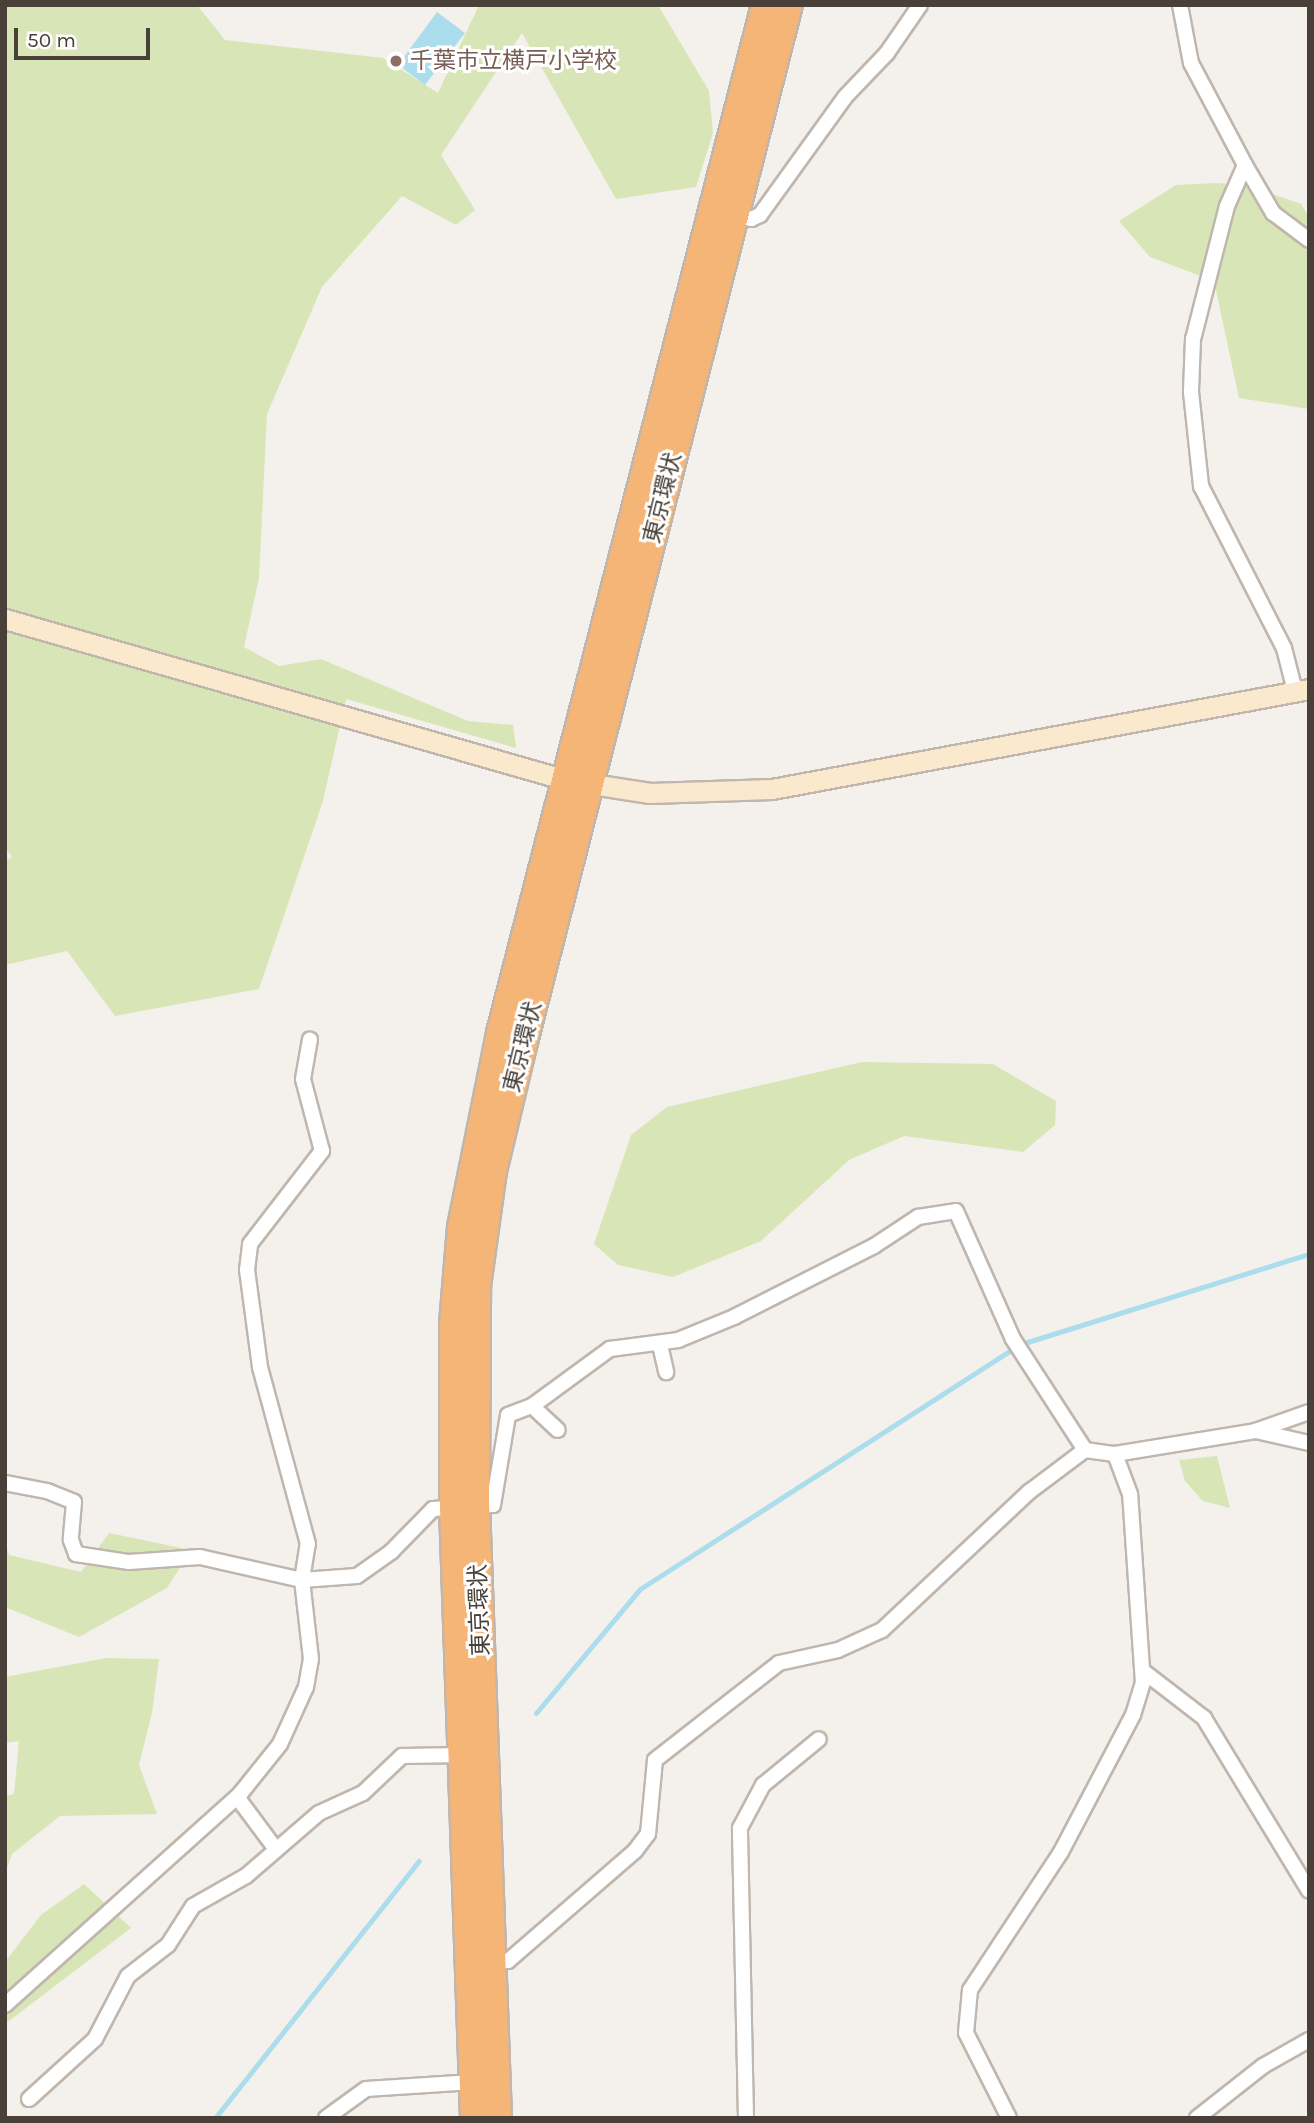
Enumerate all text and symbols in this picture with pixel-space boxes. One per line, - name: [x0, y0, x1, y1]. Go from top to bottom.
- scale bar: [18, 14, 154, 58]
- text: 50 m: [27, 28, 76, 52]
- place label: 千葉市立横戸小学校: [410, 47, 617, 75]
- marker: 千葉市立横戸小学校: [388, 53, 404, 69]
- street label: 東京環状: [638, 450, 688, 546]
- street label: 東京環状: [498, 999, 548, 1095]
- street label: 東京環状: [465, 1564, 495, 1656]

